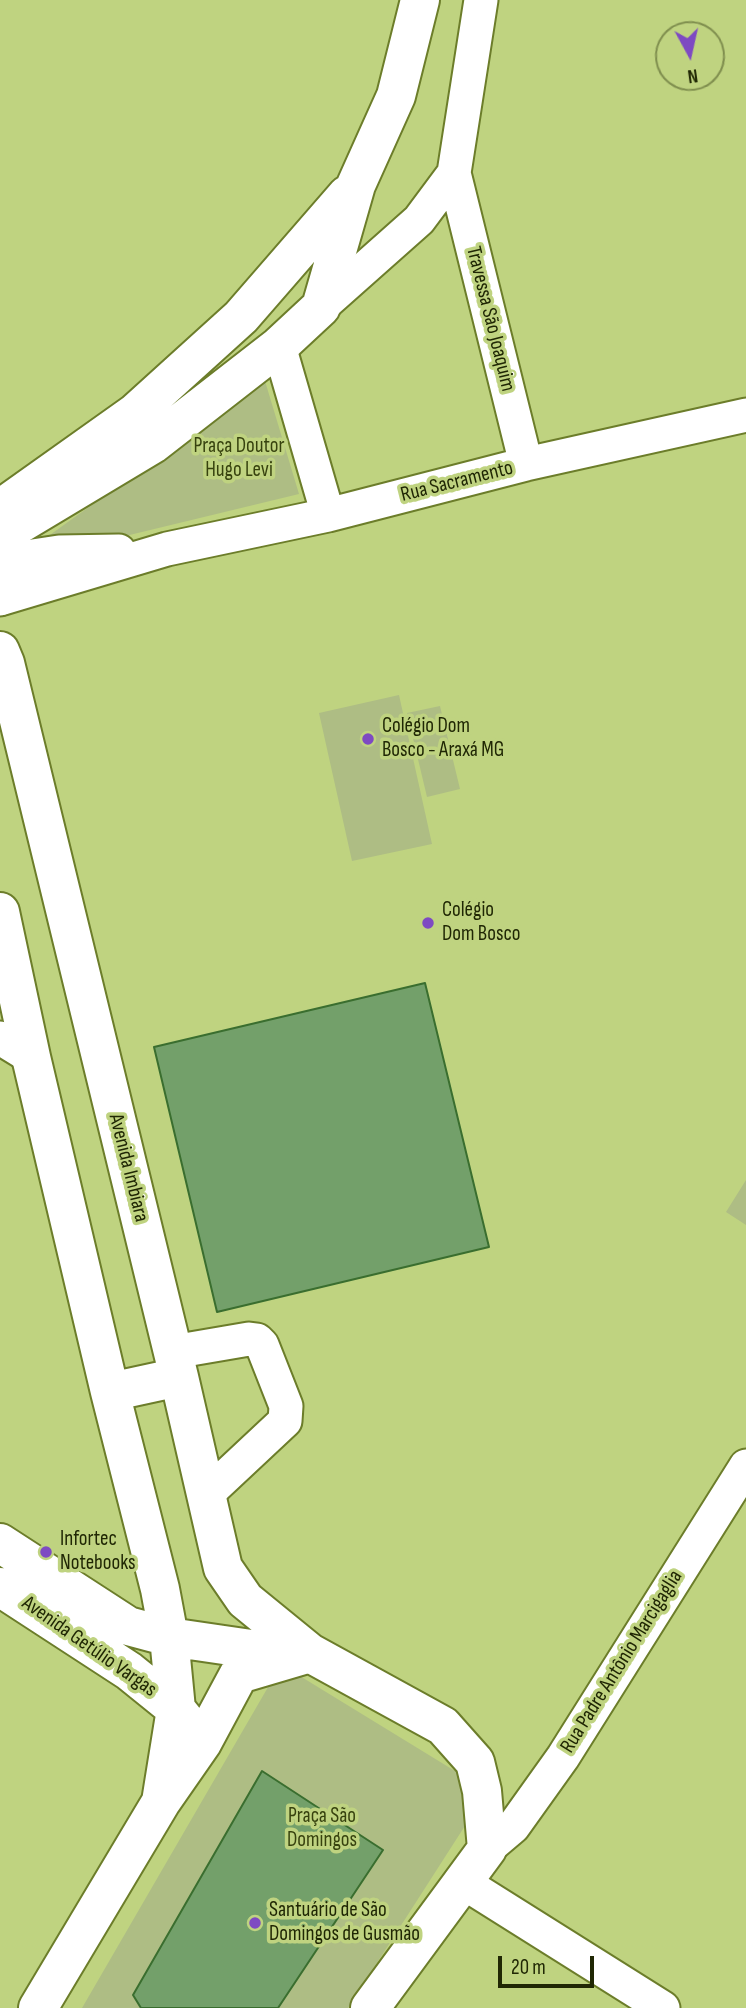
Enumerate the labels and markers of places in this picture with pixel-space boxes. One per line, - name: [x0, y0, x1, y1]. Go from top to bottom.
- place label: Colégio Dom Bosco - Araxá MG: [382, 714, 504, 764]
- marker: Colégio Dom Bosco - Araxá MG: [360, 731, 376, 747]
- place label: Colégio Dom Bosco: [442, 898, 520, 948]
- marker: Colégio Dom Bosco: [420, 915, 436, 931]
- place label: Infortec Notebooks: [60, 1527, 136, 1577]
- marker: Infortec Notebooks: [38, 1544, 54, 1560]
- place label: Santuário de São Domingos de Gusmão: [269, 1898, 420, 1948]
- marker: Santuário de São Domingos de Gusmão: [247, 1915, 263, 1931]

